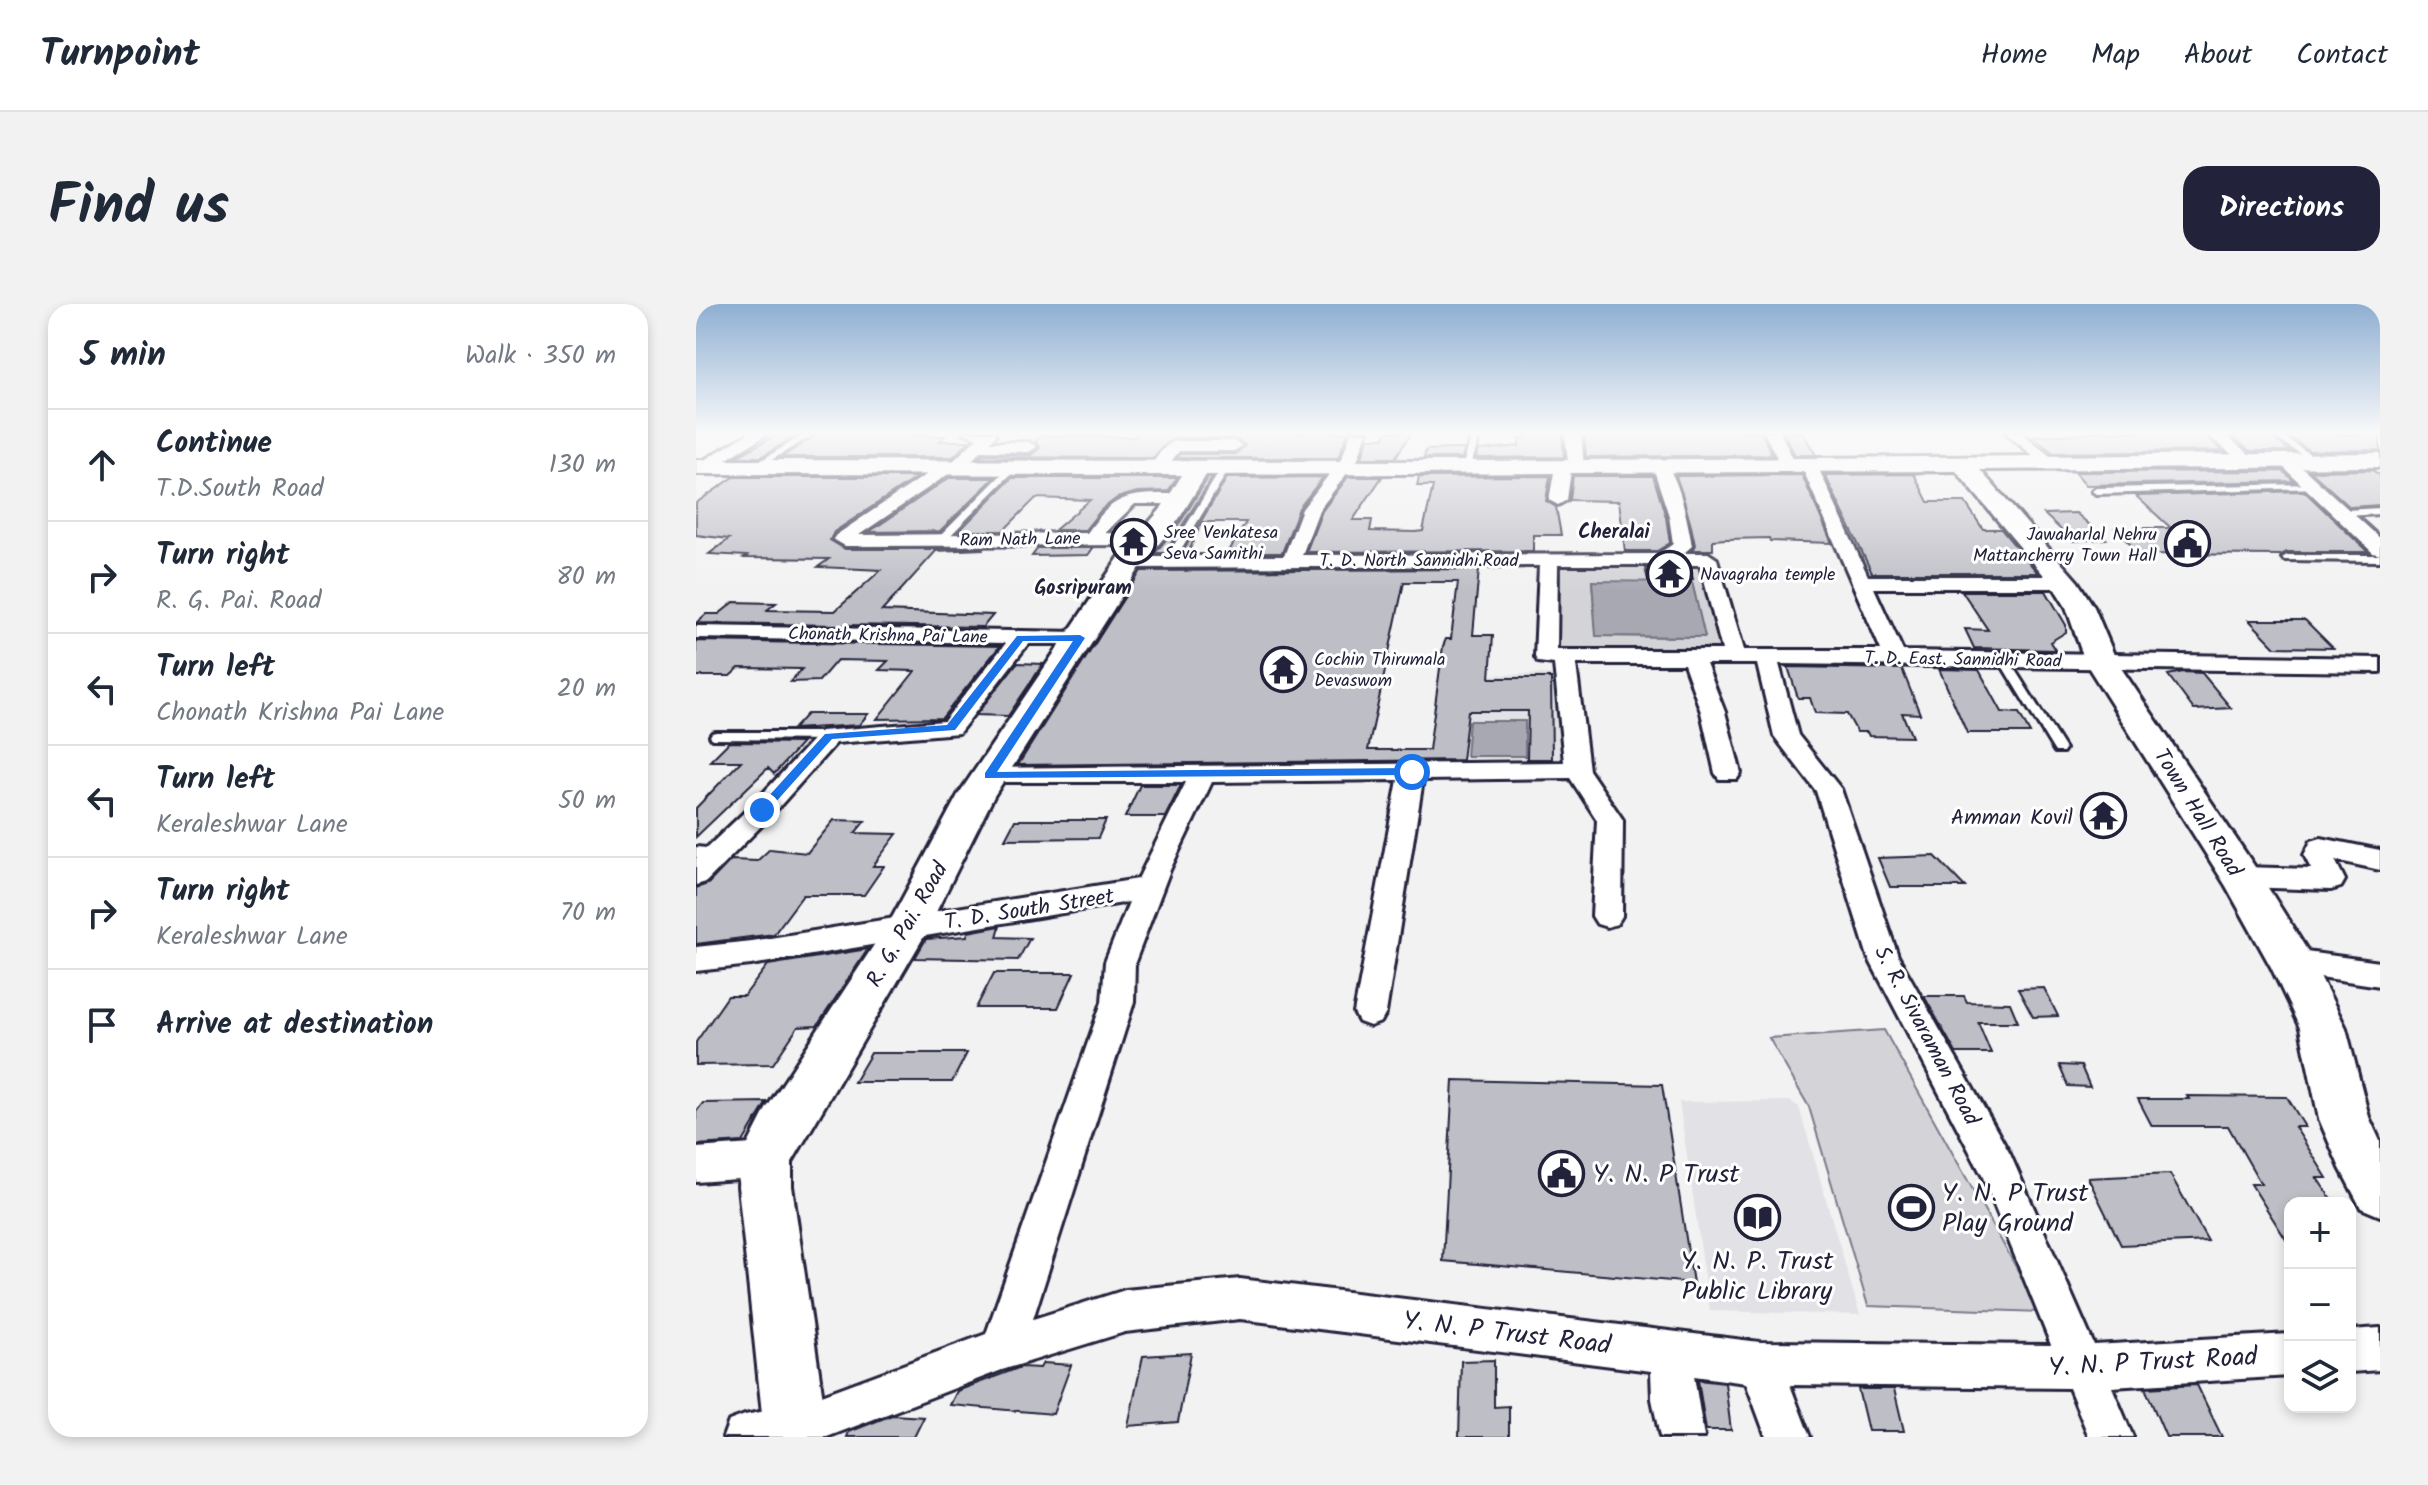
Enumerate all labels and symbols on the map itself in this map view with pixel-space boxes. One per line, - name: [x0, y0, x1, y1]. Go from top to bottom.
- district label: Cheralai: [1578, 517, 1651, 549]
- temple icon: Sree Venkatesa Seva Samithi: [1109, 518, 1157, 566]
- place label: Sree Venkatesa Seva Samithi: [1164, 519, 1278, 569]
- public building icon: Jawaharlal Nehru Mattancherry Town Hall: [2164, 520, 2212, 568]
- place label: Jawaharlal Nehru Mattancherry Town Hall: [1973, 521, 2158, 571]
- street label: Ram Nath Lane: [959, 525, 1081, 556]
- street label: T. D. North Sannidhi.Road: [1319, 547, 1520, 576]
- temple icon: Navagraha temple: [1645, 550, 1693, 598]
- place label: Navagraha temple: [1700, 561, 1835, 590]
- district label: Gosripuram: [1034, 573, 1132, 605]
- street label: Chonath Krishna Pai Lane: [788, 620, 988, 653]
- street label: T. D. East. Sannidhi Road: [1864, 644, 2063, 677]
- temple icon: Cochin Thirumala Devaswom: [1259, 645, 1307, 693]
- place label: Cochin Thirumala Devaswom: [1314, 646, 1446, 696]
- street label: Town Hall Road: [2143, 742, 2251, 885]
- route start: [1394, 754, 1430, 790]
- route end: [744, 792, 780, 828]
- temple icon: Amman Kovil: [2080, 792, 2128, 840]
- place label: Amman Kovil: [1951, 801, 2074, 836]
- street label: R. G. Pai. Road: [858, 855, 959, 995]
- street label: T. D. South Street: [942, 880, 1117, 941]
- street label: S. R. Sivaraman Road: [1864, 940, 1988, 1133]
- public building icon: Y. N. P Trust: [1538, 1149, 1586, 1197]
- place label: Y. N. P Trust: [1593, 1154, 1740, 1196]
- place label: Y. N. P Trust Play Ground: [1942, 1173, 2089, 1245]
- sports icon: Y. N. P Trust Play Ground: [1887, 1183, 1935, 1231]
- library icon: Y. N. P. Trust Public Library: [1733, 1193, 1781, 1241]
- place label: Y. N. P. Trust Public Library: [1681, 1241, 1834, 1313]
- street label: Y. N. P Trust Road: [1400, 1300, 1614, 1368]
- street label: Y. N. P Trust Road: [2048, 1337, 2260, 1389]

